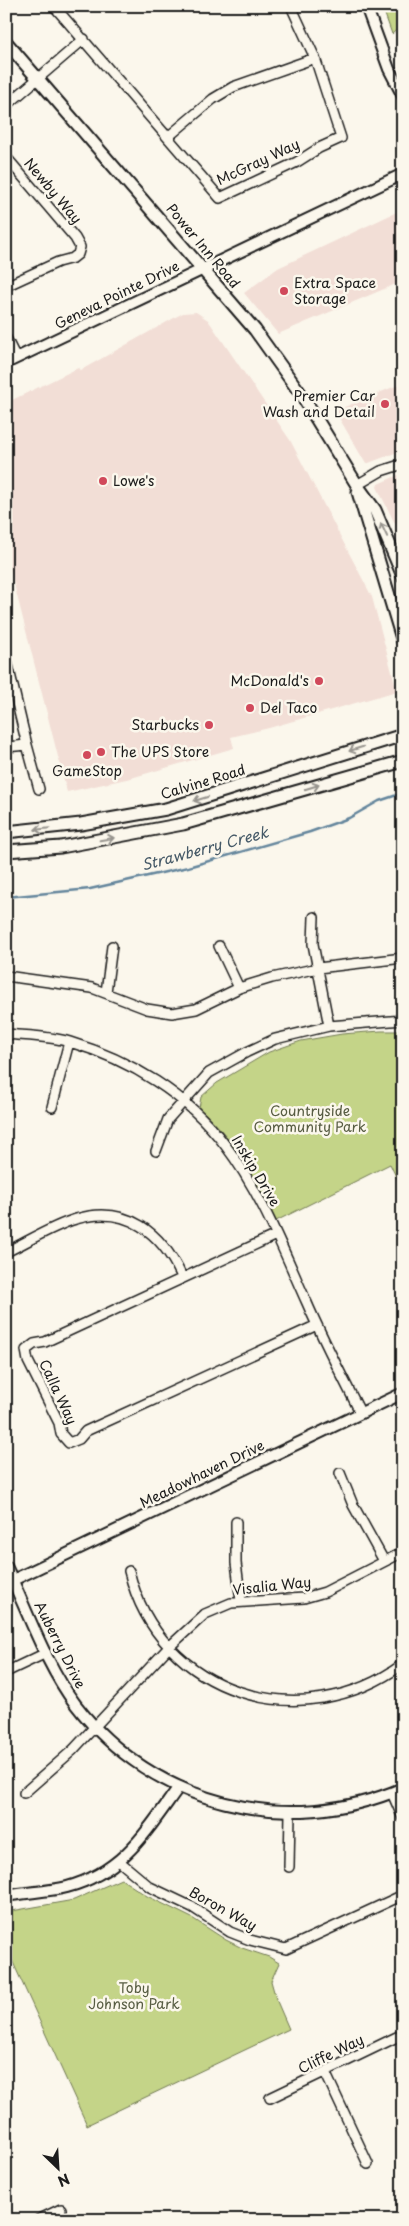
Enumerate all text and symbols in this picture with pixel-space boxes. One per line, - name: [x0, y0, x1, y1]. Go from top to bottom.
- street label: McGray Way: [213, 133, 303, 190]
- street label: Newby Way: [20, 153, 87, 228]
- street label: Power Inn Road: [162, 199, 245, 293]
- street label: Geneva Pointe Drive: [51, 255, 183, 334]
- place label: Extra Space Storage: [294, 272, 377, 309]
- marker: Extra Space Storage: [278, 285, 290, 297]
- place label: Premier Car Wash and Detail: [263, 385, 376, 422]
- marker: Premier Car Wash and Detail: [379, 398, 391, 410]
- place label: Lowe's: [113, 470, 154, 491]
- marker: Lowe's: [97, 475, 109, 487]
- one-way arrow: [379, 523, 389, 538]
- place label: McDonald's: [230, 670, 309, 691]
- marker: McDonald's: [313, 675, 325, 687]
- place label: Del Taco: [260, 697, 318, 718]
- marker: Del Taco: [244, 702, 256, 714]
- place label: Starbucks: [131, 714, 199, 735]
- marker: Starbucks: [203, 719, 215, 731]
- place label: The UPS Store: [111, 741, 209, 762]
- one-way arrow: [349, 745, 365, 755]
- marker: The UPS Store: [95, 746, 107, 758]
- marker: GameStop: [81, 749, 93, 761]
- street label: Calvine Road: [158, 759, 248, 804]
- place label: GameStop: [52, 760, 122, 781]
- one-way arrow: [303, 782, 319, 792]
- one-way arrow: [194, 794, 210, 804]
- water label: Strawberry Creek: [139, 819, 271, 876]
- one-way arrow: [34, 824, 50, 834]
- one-way arrow: [98, 834, 114, 844]
- park label: Countryside Community Park: [254, 1100, 367, 1137]
- street label: Inskip Drive: [227, 1131, 286, 1211]
- street label: Calla Way: [34, 1356, 83, 1428]
- street label: Meadowhaven Drive: [136, 1434, 268, 1513]
- street label: Visalia Way: [232, 1571, 312, 1600]
- street label: Auberry Drive: [29, 1598, 92, 1692]
- street label: Boron Way: [186, 1881, 261, 1936]
- park label: Toby Johnson Park: [88, 1977, 180, 2014]
- street label: Cliffe Way: [294, 2029, 367, 2079]
- north arrow: [32, 2144, 82, 2194]
- text: N: [54, 2168, 73, 2192]

